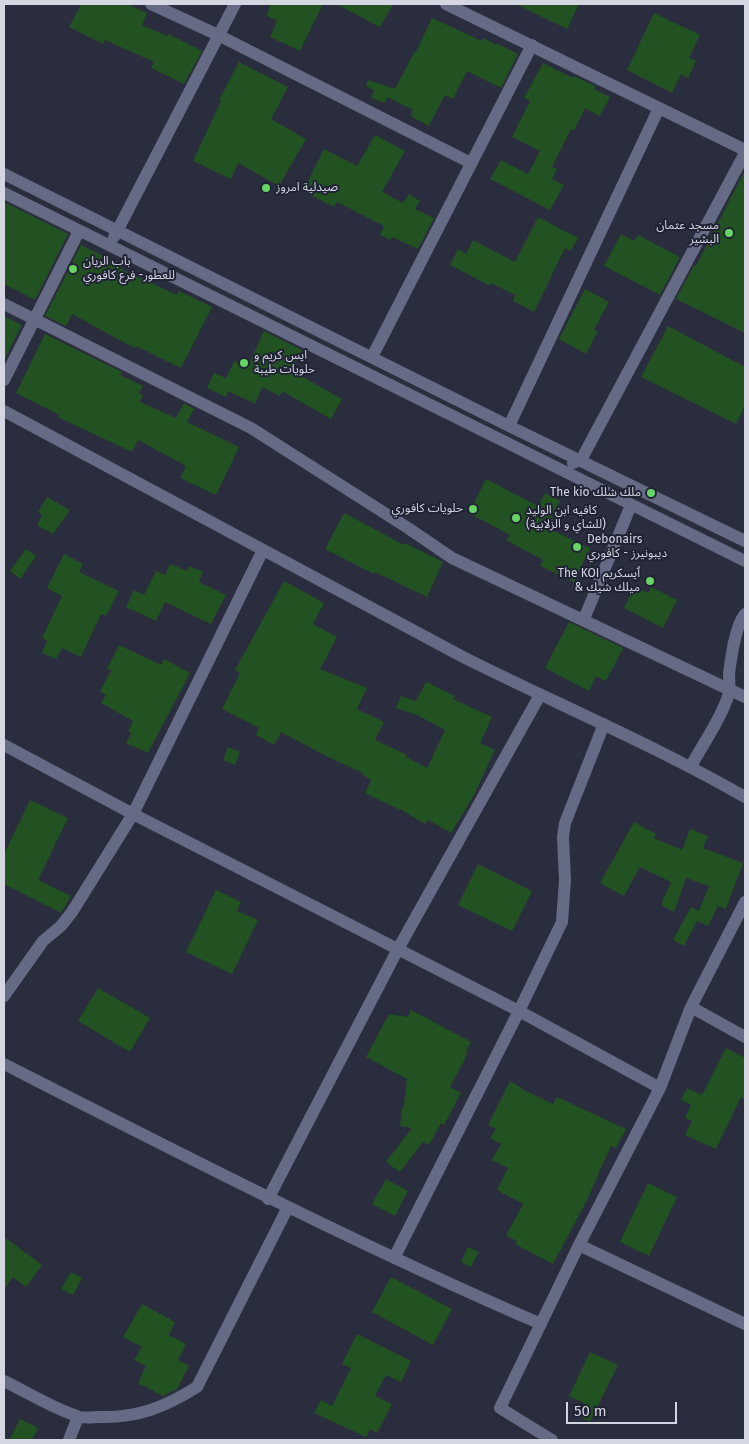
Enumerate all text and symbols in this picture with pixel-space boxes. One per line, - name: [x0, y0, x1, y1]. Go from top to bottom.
- place label: صيدلية امروز: [276, 181, 338, 195]
- marker: صيدلية امروز: [260, 182, 272, 194]
- place label: مسجد عثمان البشير: [656, 219, 719, 247]
- marker: مسجد عثمان البشير: [723, 227, 735, 239]
- place label: باب الريان للعطور- فرع كافوري: [83, 255, 175, 283]
- marker: باب الريان للعطور- فرع كافوري: [67, 263, 79, 275]
- place label: ايس كريم و حلويات طيبة: [254, 349, 315, 377]
- marker: ايس كريم و حلويات طيبة: [238, 357, 250, 369]
- place label: The kio ملك شلك: [550, 486, 641, 500]
- marker: The kio ملك شلك: [645, 487, 657, 499]
- place label: حلويات كافوري: [392, 502, 463, 516]
- marker: حلويات كافوري: [467, 503, 479, 515]
- place label: كافيه ابن الوليد (للشاي و الزلابية): [526, 504, 606, 532]
- marker: كافيه ابن الوليد (للشاي و الزلابية): [510, 512, 522, 524]
- place label: Debonairs ديبونيرز - كافوري: [587, 533, 667, 561]
- marker: Debonairs ديبونيرز - كافوري: [571, 541, 583, 553]
- place label: The KOI ٱيسكريم & ميلك شيك: [558, 567, 640, 595]
- marker: The KOI ٱيسكريم & ميلك شيك: [644, 575, 656, 587]
- scale bar: [569, 1392, 680, 1424]
- text: 50 m: [574, 1402, 607, 1420]

